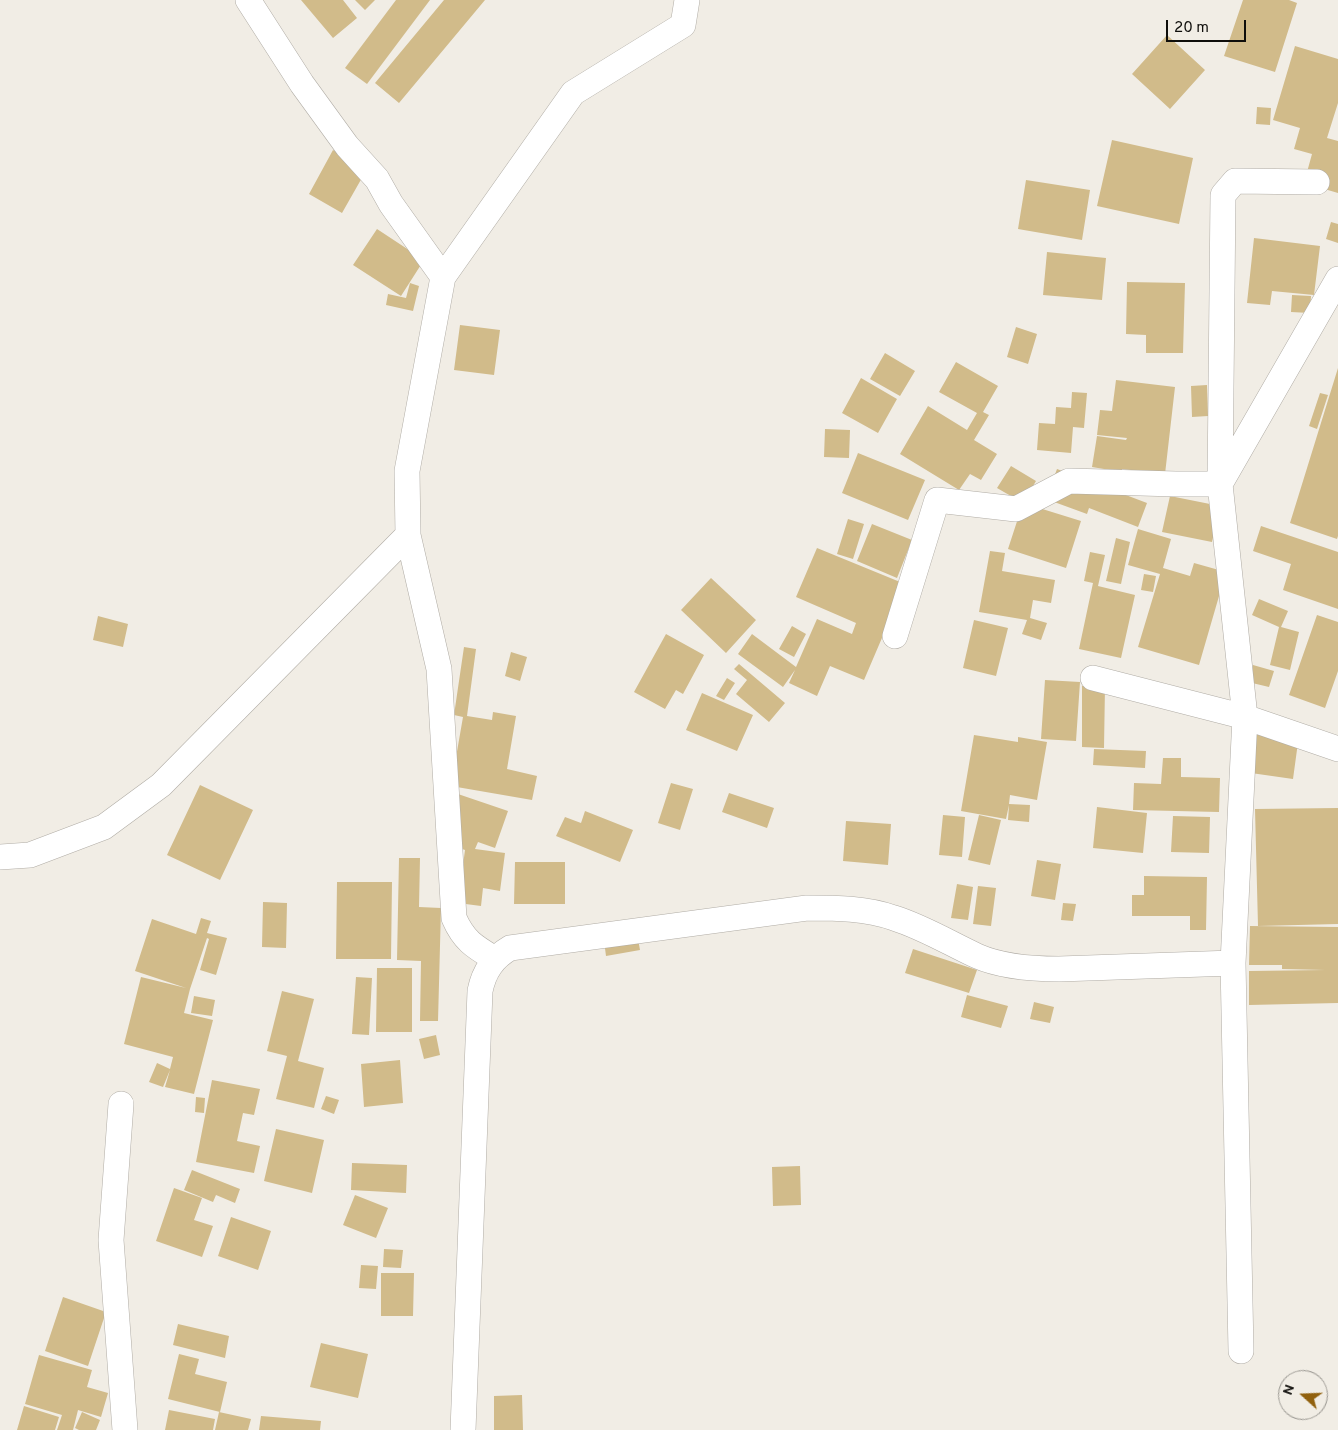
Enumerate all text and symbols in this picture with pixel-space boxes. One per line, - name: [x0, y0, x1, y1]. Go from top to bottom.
- scale bar: [1168, 10, 1248, 42]
- text: 20 m: [1174, 19, 1209, 38]
- north arrow: [1278, 1370, 1328, 1420]
- text: N: [1280, 1382, 1299, 1398]

